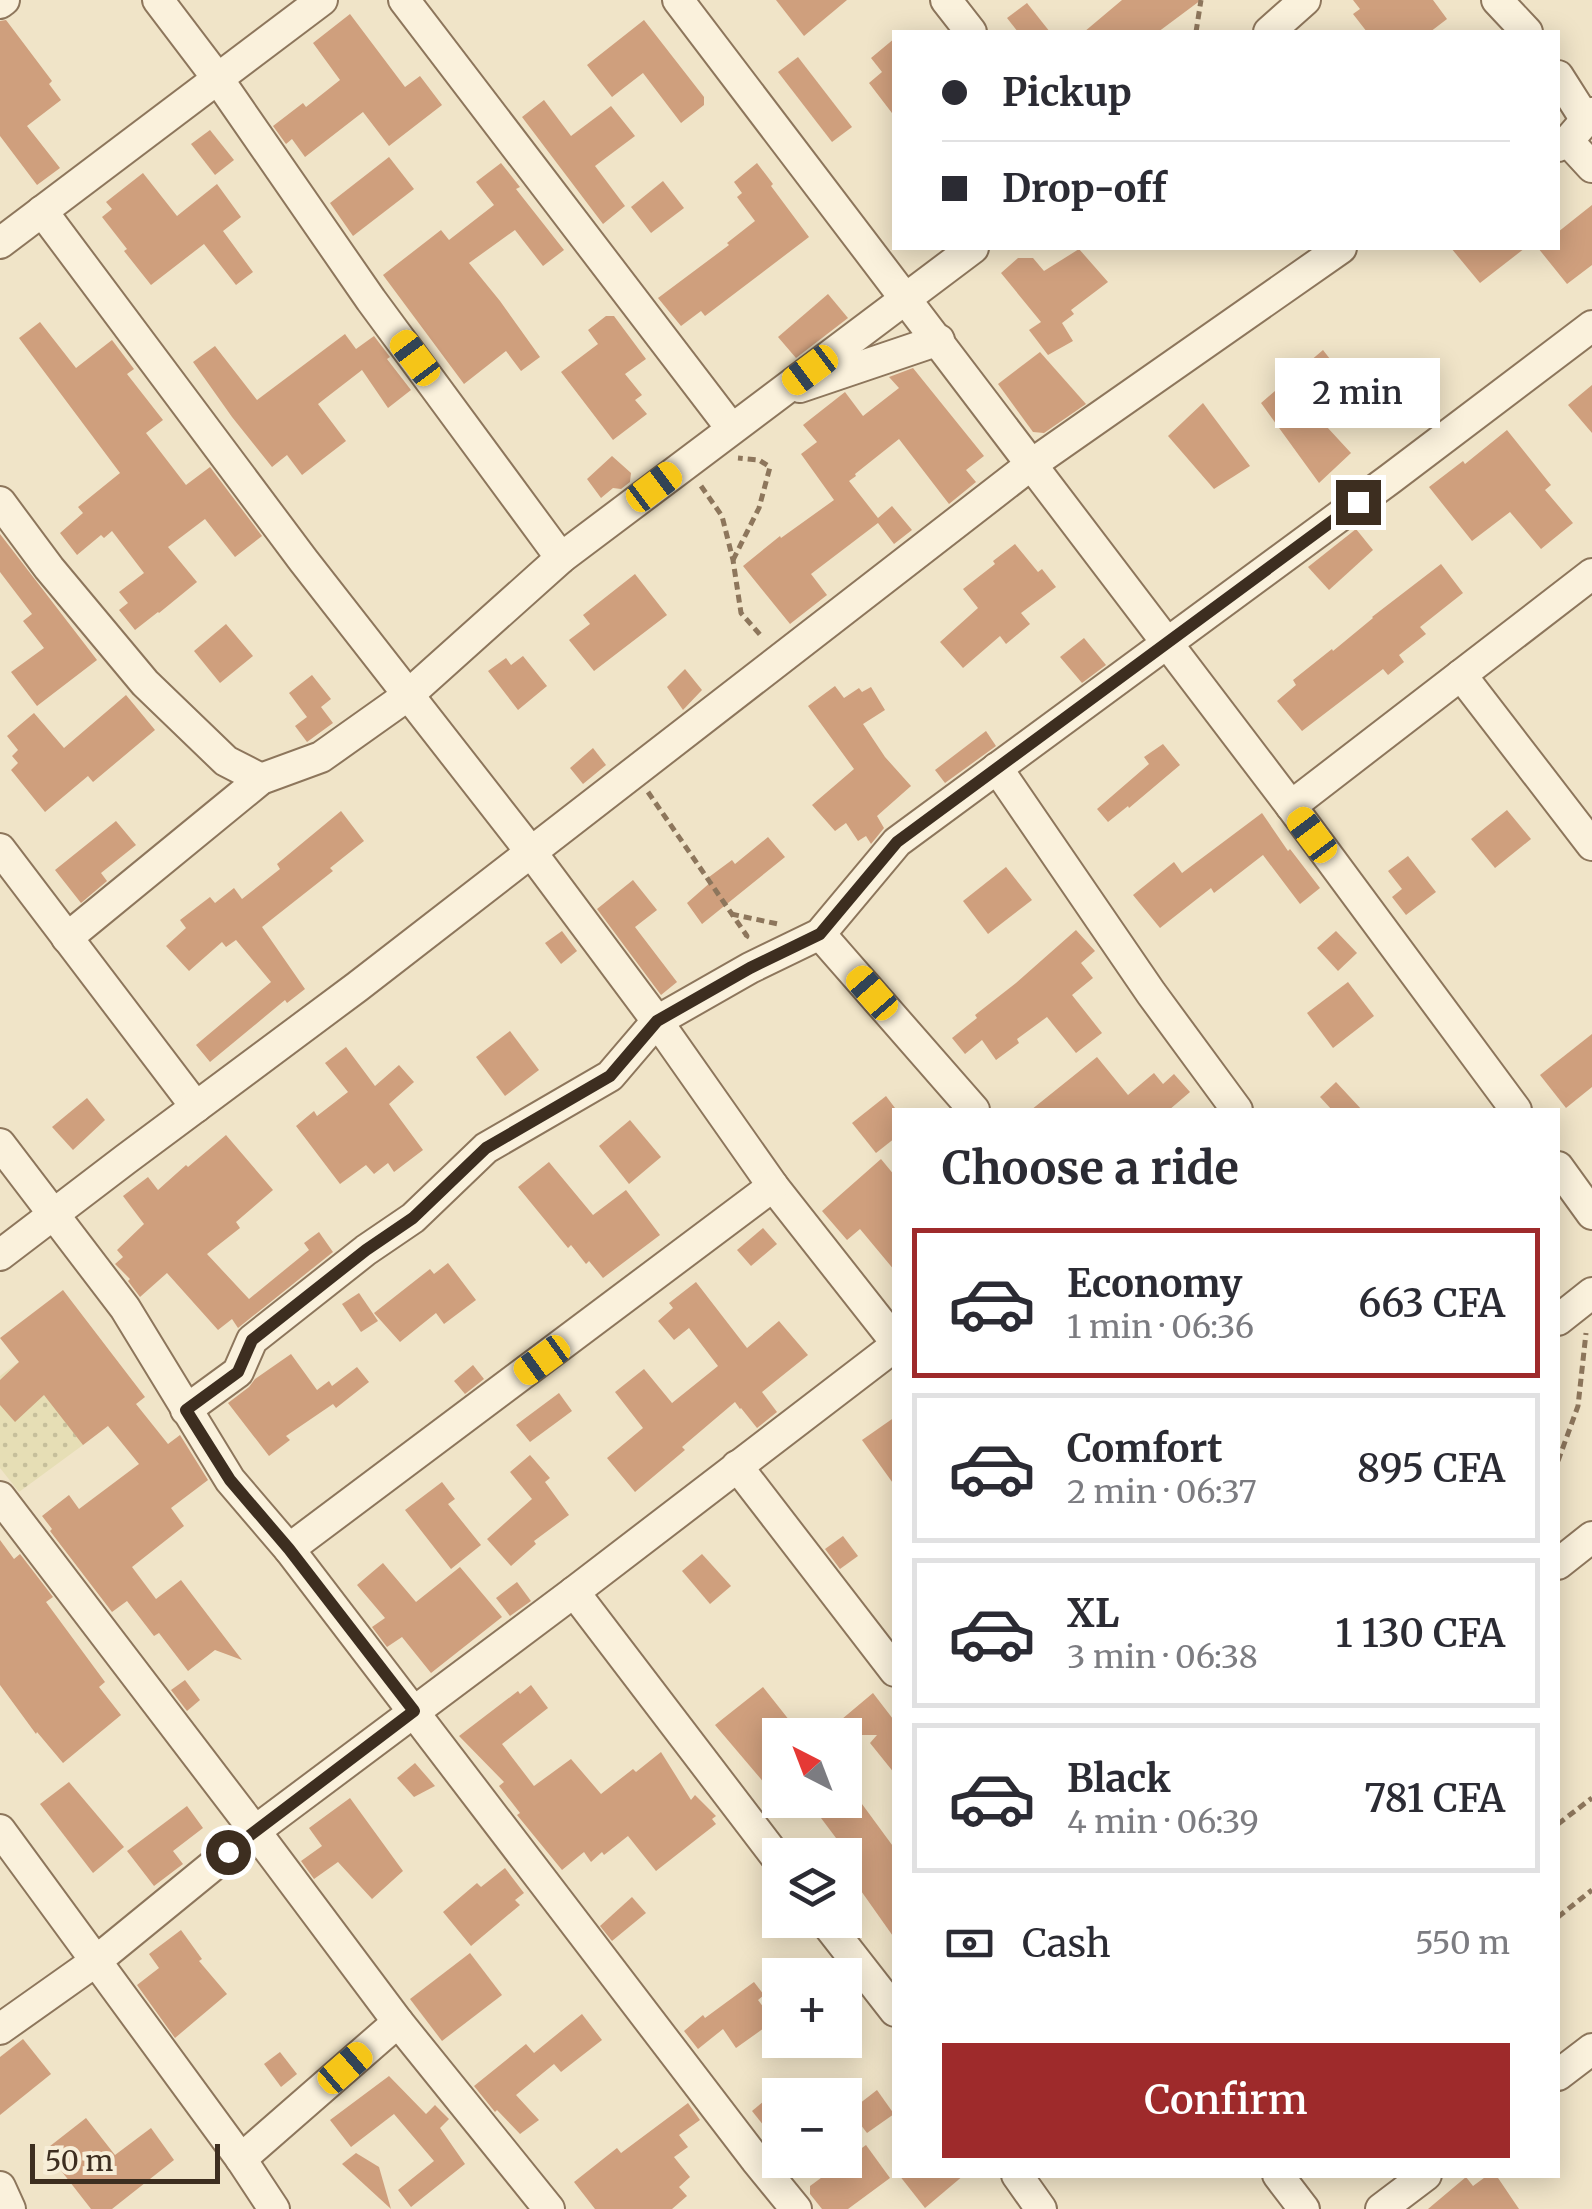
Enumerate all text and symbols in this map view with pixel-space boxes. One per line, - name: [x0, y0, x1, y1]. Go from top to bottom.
- text: Pickup: [1002, 69, 1132, 116]
- text: Drop-off: [1002, 165, 1167, 212]
- car: [385, 325, 445, 391]
- car: [777, 340, 843, 400]
- callout: 2 min: [1276, 357, 1440, 427]
- text: 2 min: [1312, 373, 1403, 413]
- car: [621, 457, 687, 517]
- route end: [1336, 480, 1381, 525]
- car: [1282, 802, 1342, 868]
- car: [841, 961, 903, 1025]
- text: Choose a ride: [942, 1140, 1239, 1196]
- icon: car: [947, 1258, 1037, 1348]
- text: Economy: [1067, 1260, 1242, 1307]
- text: 663 CFA: [1358, 1280, 1505, 1327]
- text: 1 min · 06:36: [1067, 1307, 1254, 1347]
- car: [509, 1330, 575, 1390]
- icon: car: [947, 1423, 1037, 1513]
- text: Comfort: [1067, 1425, 1223, 1472]
- text: 895 CFA: [1357, 1445, 1505, 1492]
- text: 2 min · 06:37: [1067, 1472, 1257, 1512]
- icon: car: [947, 1588, 1037, 1678]
- text: XL: [1067, 1590, 1119, 1637]
- text: 1 130 CFA: [1335, 1610, 1505, 1657]
- text: 3 min · 06:38: [1067, 1637, 1258, 1677]
- north arrow: [762, 1718, 862, 1818]
- map controls: [762, 1718, 862, 2178]
- icon: car: [947, 1753, 1037, 1843]
- text: Black: [1067, 1755, 1171, 1802]
- text: 781 CFA: [1364, 1775, 1505, 1822]
- text: 4 min · 06:39: [1067, 1802, 1259, 1842]
- route start: [206, 1830, 251, 1875]
- button: layers: [762, 1838, 862, 1938]
- icon: cash: [942, 1916, 997, 1971]
- text: Cash: [1022, 1920, 1111, 1967]
- text: 550 m: [1415, 1923, 1510, 1963]
- button: +: [762, 1958, 862, 2058]
- car: [313, 2037, 377, 2099]
- button: Confirm: [942, 2043, 1510, 2158]
- button: −: [762, 2078, 862, 2178]
- scale bar: [30, 2139, 220, 2184]
- text: 50 m: [45, 2143, 113, 2179]

